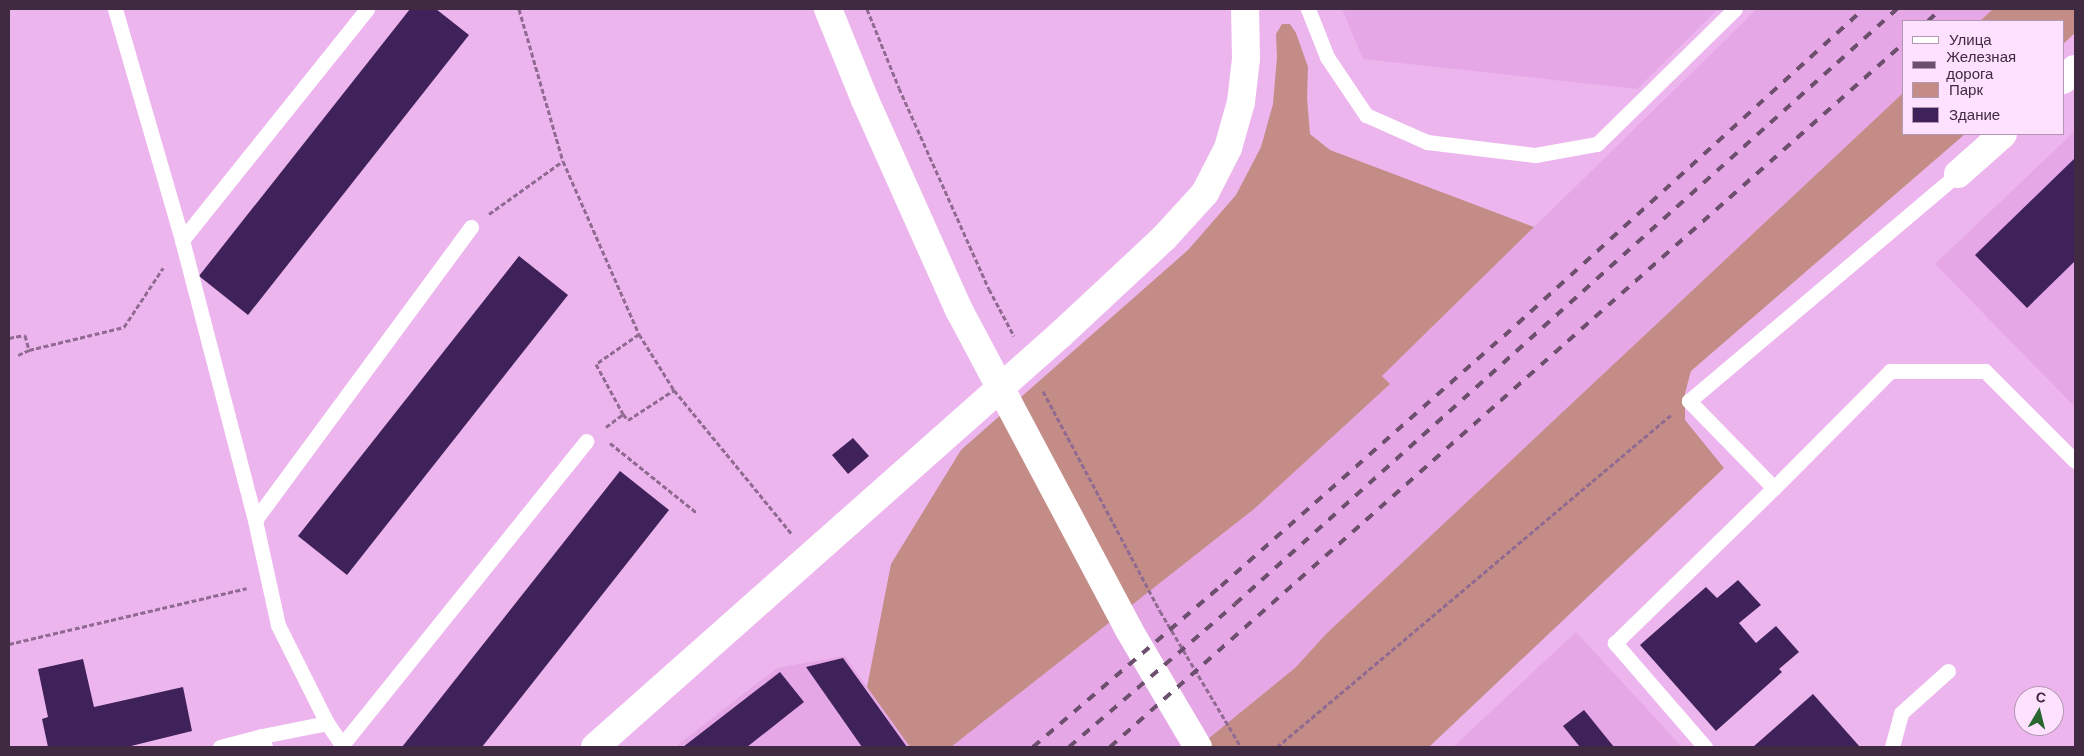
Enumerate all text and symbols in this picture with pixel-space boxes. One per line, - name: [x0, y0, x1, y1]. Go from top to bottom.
- legend: [1902, 20, 2064, 135]
- text: Улица: [1949, 31, 1992, 48]
- text: Железная дорога: [1946, 48, 2016, 82]
- text: Парк: [1949, 81, 1983, 98]
- text: Здание: [1949, 106, 2000, 123]
- north arrow: [2014, 686, 2064, 736]
- text: С: [2035, 689, 2047, 706]

